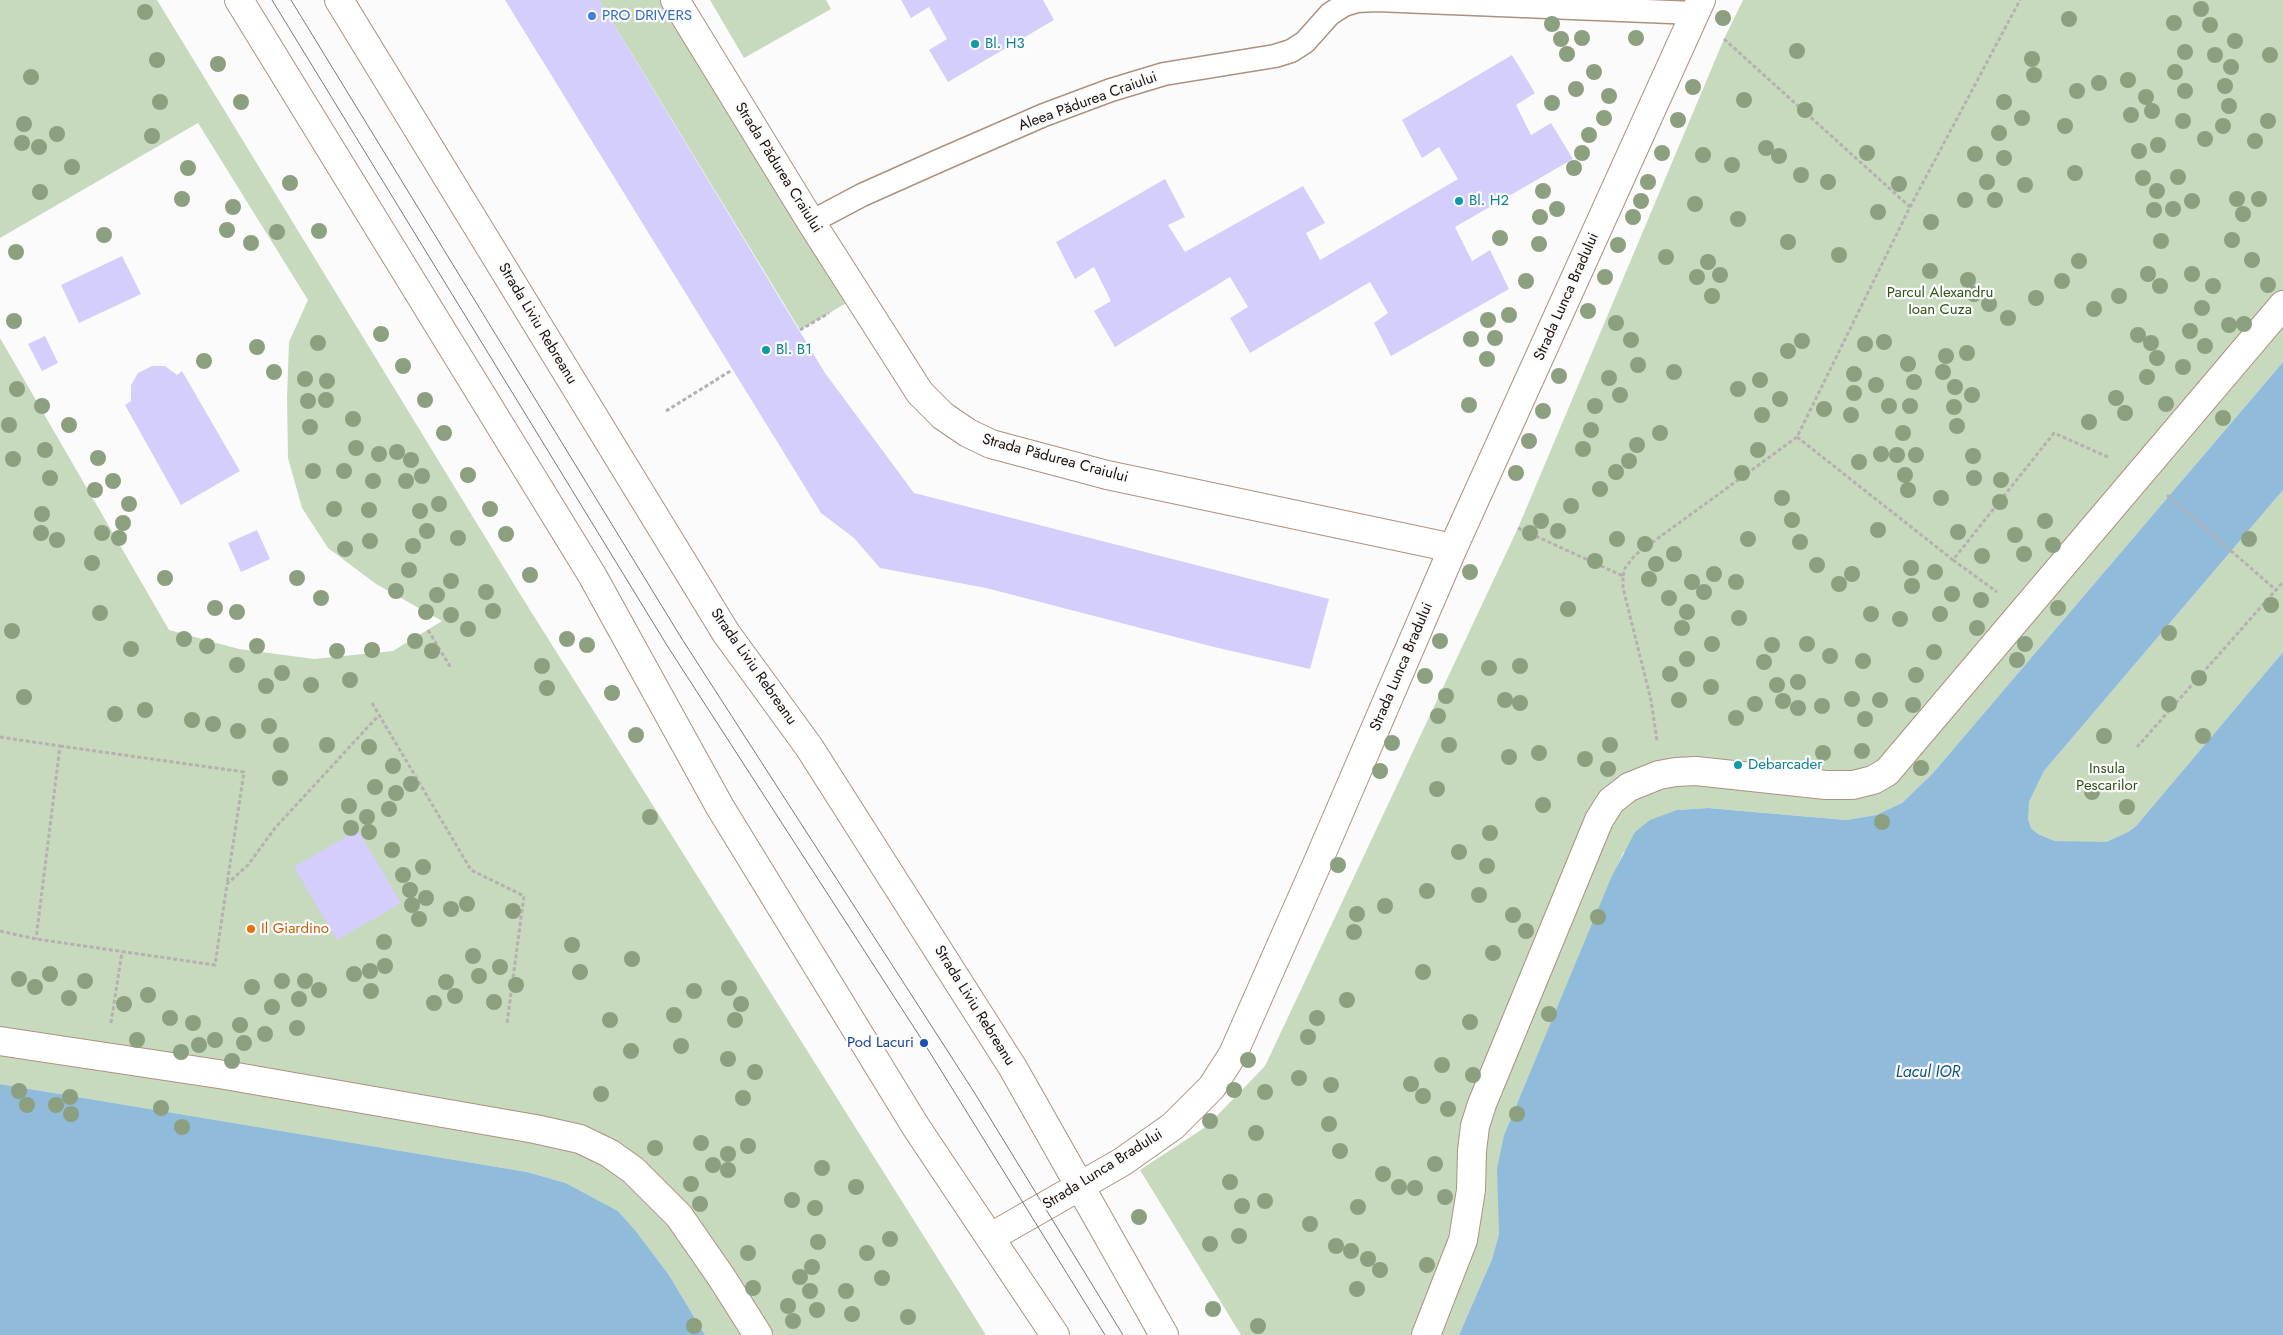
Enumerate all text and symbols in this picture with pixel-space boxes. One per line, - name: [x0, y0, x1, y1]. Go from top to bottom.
- place label: PRO DRIVERS: [602, 7, 692, 25]
- marker: PRO DRIVERS: [586, 10, 598, 22]
- place label: Bl. H3: [985, 35, 1025, 53]
- marker: Bl. H3: [969, 38, 981, 50]
- street label: Aleea Pădurea Craiului: [1016, 69, 1160, 135]
- street label: Strada Pădurea Craiului: [731, 99, 825, 237]
- place label: Bl. H2: [1469, 192, 1509, 210]
- marker: Bl. H2: [1453, 195, 1465, 207]
- street label: Strada Lunca Bradului: [1531, 230, 1603, 364]
- street label: Strada Liviu Rebreanu: [494, 260, 580, 388]
- park label: Parcul Alexandru Ioan Cuza: [1887, 284, 1993, 319]
- place label: Bl. B1: [776, 341, 812, 359]
- marker: Bl. B1: [760, 344, 772, 356]
- street label: Strada Pădurea Craiului: [980, 431, 1130, 487]
- street label: Strada Lunca Bradului: [1367, 600, 1437, 734]
- street label: Strada Liviu Rebreanu: [706, 605, 800, 729]
- place label: Debarcader: [1748, 756, 1822, 774]
- marker: Debarcader: [1732, 759, 1744, 771]
- park label: Insula Pescarilor: [2076, 760, 2138, 795]
- place label: Il Giardino: [261, 920, 329, 938]
- marker: Il Giardino: [245, 923, 257, 935]
- street label: Strada Liviu Rebreanu: [930, 943, 1018, 1069]
- place label: Pod Lacuri: [847, 1034, 914, 1052]
- marker: Pod Lacuri: [918, 1037, 930, 1049]
- water label: Lacul IOR: [1896, 1063, 1960, 1083]
- street label: Strada Lunca Bradului: [1040, 1126, 1166, 1214]

